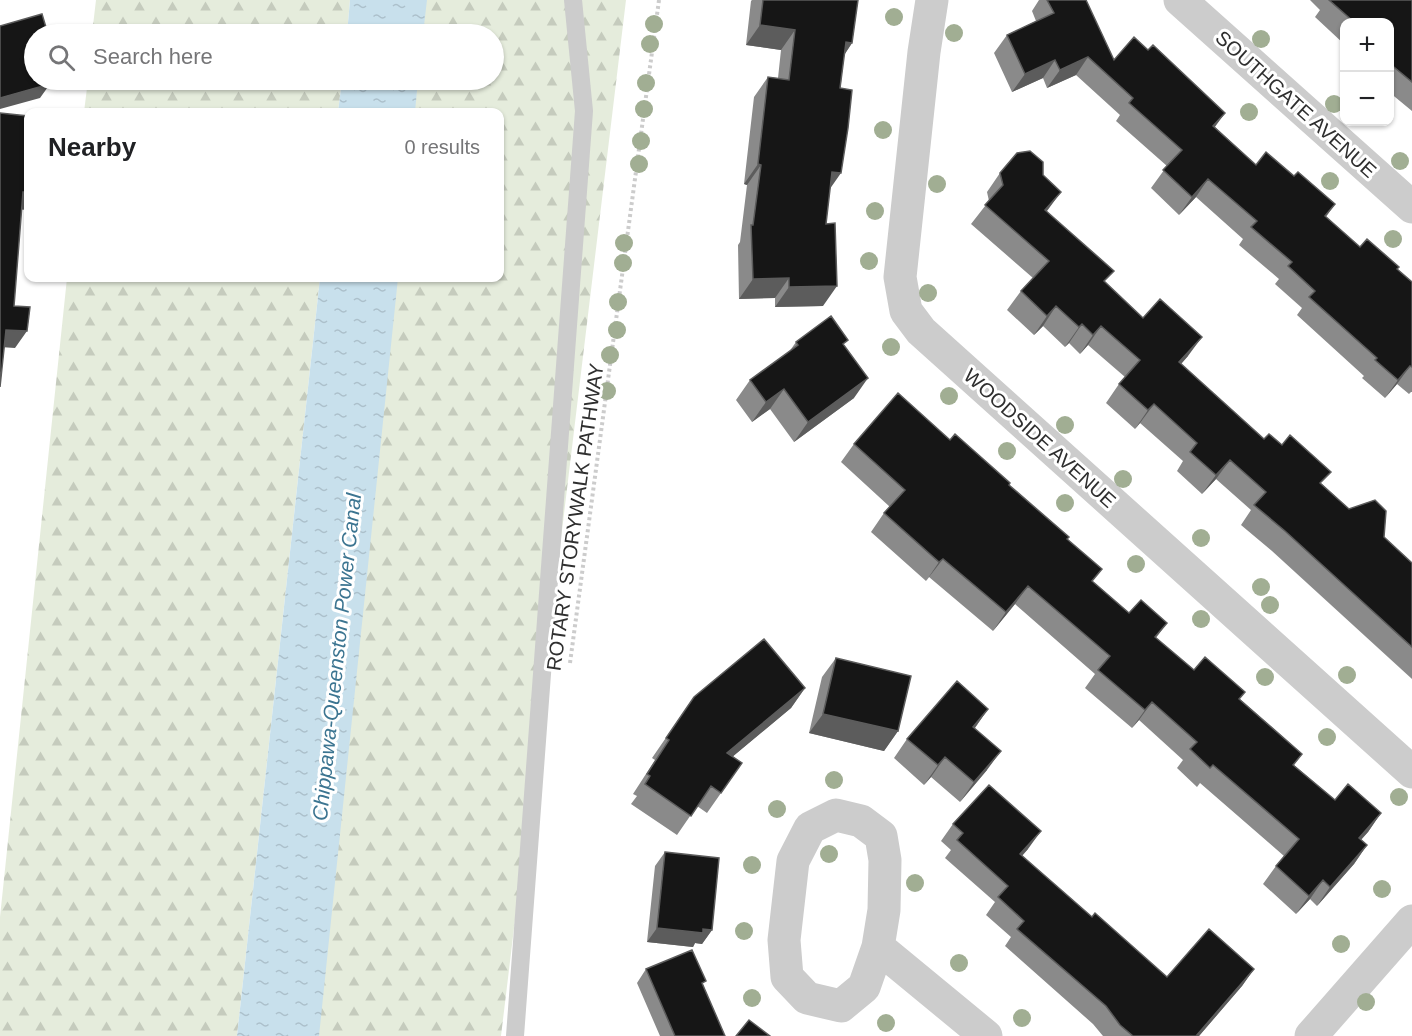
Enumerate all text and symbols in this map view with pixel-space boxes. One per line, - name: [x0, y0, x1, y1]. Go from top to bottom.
- map controls: [1340, 18, 1394, 126]
- button: +: [1340, 18, 1394, 72]
- search box: [24, 24, 504, 90]
- street label: SOUTHGATE AVENUE: [1211, 26, 1381, 182]
- icon: search: [45, 41, 78, 74]
- text: Search here: [93, 44, 213, 69]
- button: −: [1340, 72, 1394, 126]
- text: Nearby: [48, 132, 136, 162]
- text: 0 results: [404, 136, 480, 158]
- street label: ROTARY STORYWALK PATHWAY: [543, 362, 607, 672]
- street label: WOODSIDE AVENUE: [960, 364, 1120, 512]
- water label: Chippawa-Queenston Power Canal: [308, 491, 365, 822]

